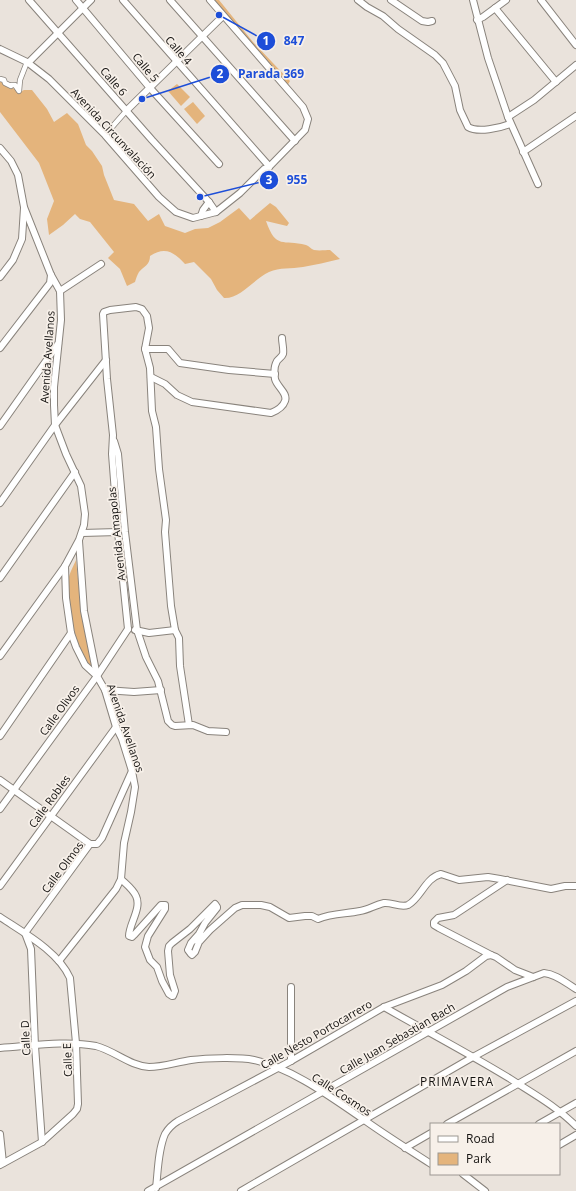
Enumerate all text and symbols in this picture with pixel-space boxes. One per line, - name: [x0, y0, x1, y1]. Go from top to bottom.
- callout: 847: [256, 29, 312, 53]
- street label: Calle 4: [162, 32, 196, 68]
- text: 1: [263, 32, 269, 49]
- text: 847: [284, 32, 304, 49]
- street label: Calle 5: [129, 49, 163, 85]
- callout: Parada 369: [210, 62, 312, 86]
- street label: Calle 6: [97, 63, 131, 99]
- text: 2: [217, 65, 224, 82]
- text: Parada 369: [238, 65, 304, 82]
- street label: Avenida Circunvalación: [68, 84, 160, 182]
- callout: 955: [259, 168, 316, 192]
- text: 3: [266, 171, 273, 188]
- text: 955: [287, 171, 307, 188]
- street label: Avenida Avellanos: [36, 310, 58, 404]
- street label: Avenida Amapolas: [104, 486, 128, 582]
- street label: Calle Olivos: [36, 682, 82, 738]
- street label: Avenida Avellanos: [104, 682, 148, 774]
- street label: Calle Robles: [25, 772, 73, 830]
- street label: Calle Olmos: [38, 838, 86, 896]
- street label: Calle Nesto Portocarrero: [257, 996, 375, 1072]
- street label: Calle Juan Sebastian Bach: [337, 999, 457, 1077]
- street label: Calle D: [17, 1020, 33, 1056]
- street label: Calle E: [59, 1043, 75, 1077]
- street label: Calle Cosmos: [309, 1069, 375, 1119]
- district label: PRIMAVERA: [420, 1073, 494, 1090]
- legend: [430, 1123, 560, 1175]
- text: Road: [466, 1130, 495, 1147]
- text: Park: [466, 1150, 492, 1167]

